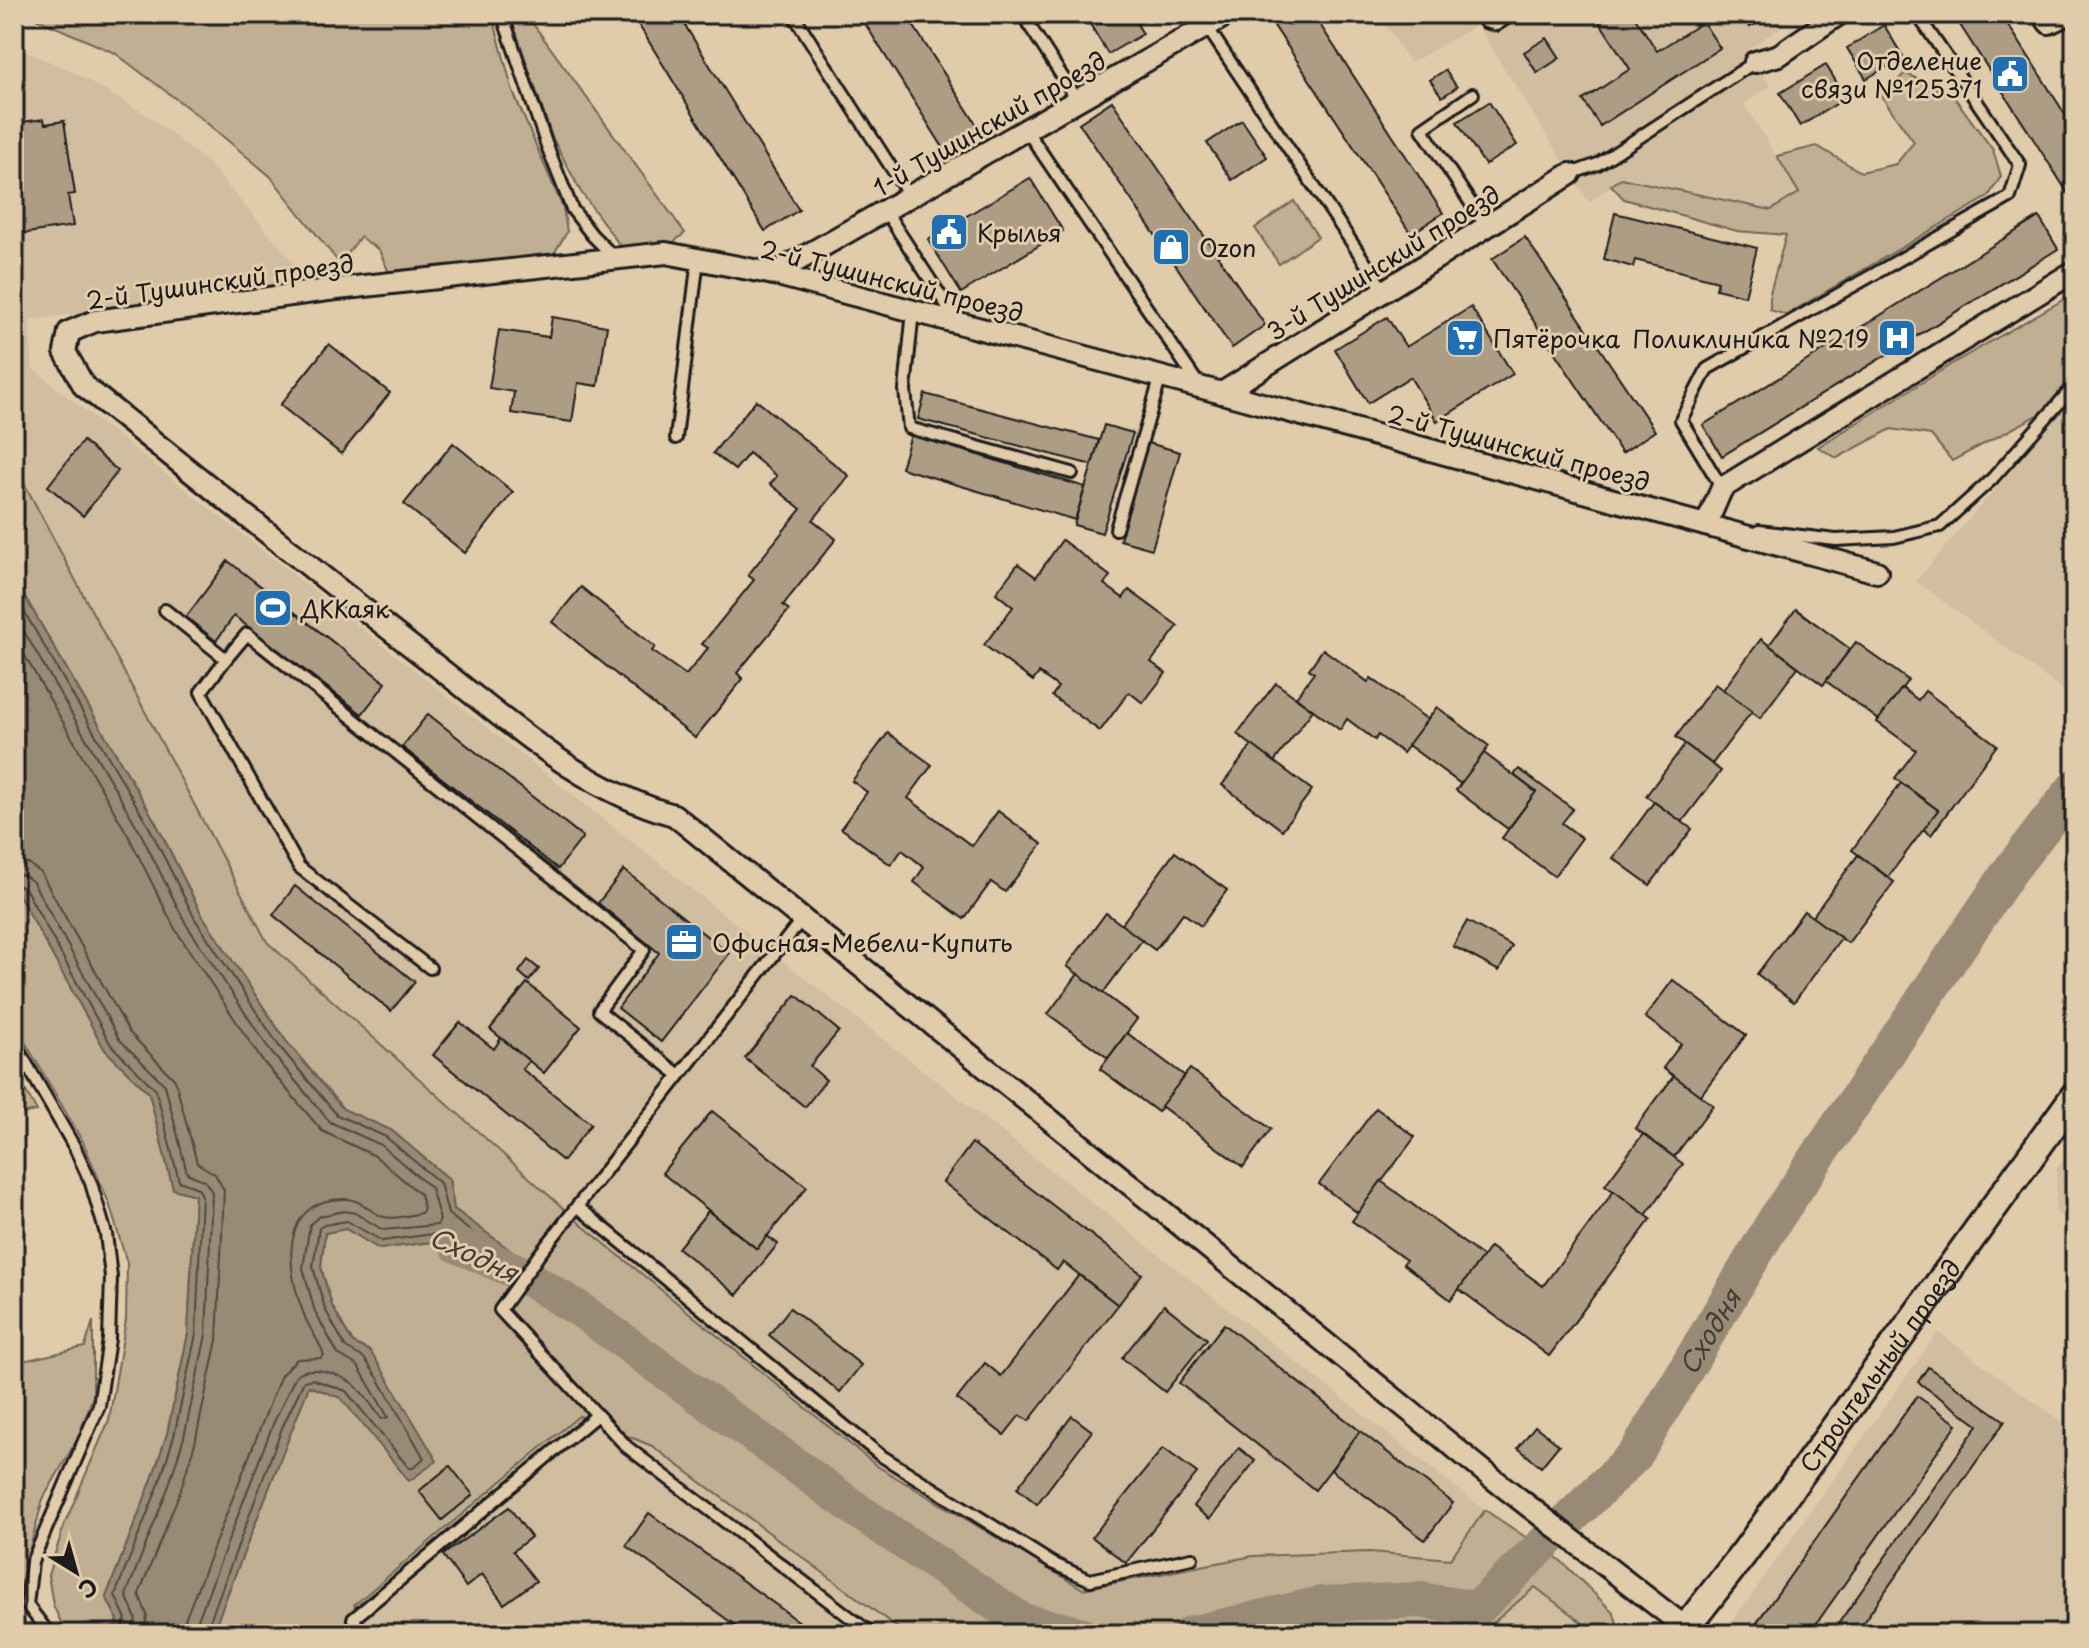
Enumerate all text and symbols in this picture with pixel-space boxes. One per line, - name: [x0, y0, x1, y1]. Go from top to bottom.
- street label: 1-й Тушинский проезд: [866, 41, 1112, 205]
- place label: Отделение связи №125371: [1801, 42, 1982, 106]
- public building icon: Отделение связи №125371: [1989, 53, 2031, 95]
- street label: 3-й Тушинский проезд: [1259, 175, 1507, 349]
- public building icon: Крылья: [928, 211, 970, 253]
- place label: Крылья: [977, 214, 1062, 250]
- shop icon: Ozon: [1150, 226, 1192, 268]
- place label: Ozon: [1199, 229, 1256, 265]
- street label: 2-й Тушинский проезд: [757, 230, 1027, 330]
- street label: 2-й Тушинский проезд: [84, 244, 356, 318]
- supermarket icon: Пятёрочка: [1444, 317, 1486, 359]
- hospital icon: Поликлиника №219: [1876, 317, 1918, 359]
- place label: Пятёрочка: [1493, 320, 1620, 356]
- place label: Поликлиника №219: [1633, 320, 1869, 356]
- street label: 2-й Тушинский проезд: [1384, 395, 1654, 499]
- sports icon: ДККаяк: [252, 587, 294, 629]
- place label: ДККаяк: [300, 590, 389, 626]
- office icon: Офисная-Мебели-Купить: [663, 921, 705, 963]
- place label: Офисная-Мебели-Купить: [712, 924, 1013, 960]
- water label: Сходня: [423, 1217, 526, 1292]
- street label: Строительный проезд: [1790, 1251, 1969, 1480]
- water label: Сходня: [1668, 1279, 1750, 1381]
- north arrow: [36, 1532, 116, 1612]
- text: С: [72, 1571, 105, 1607]

